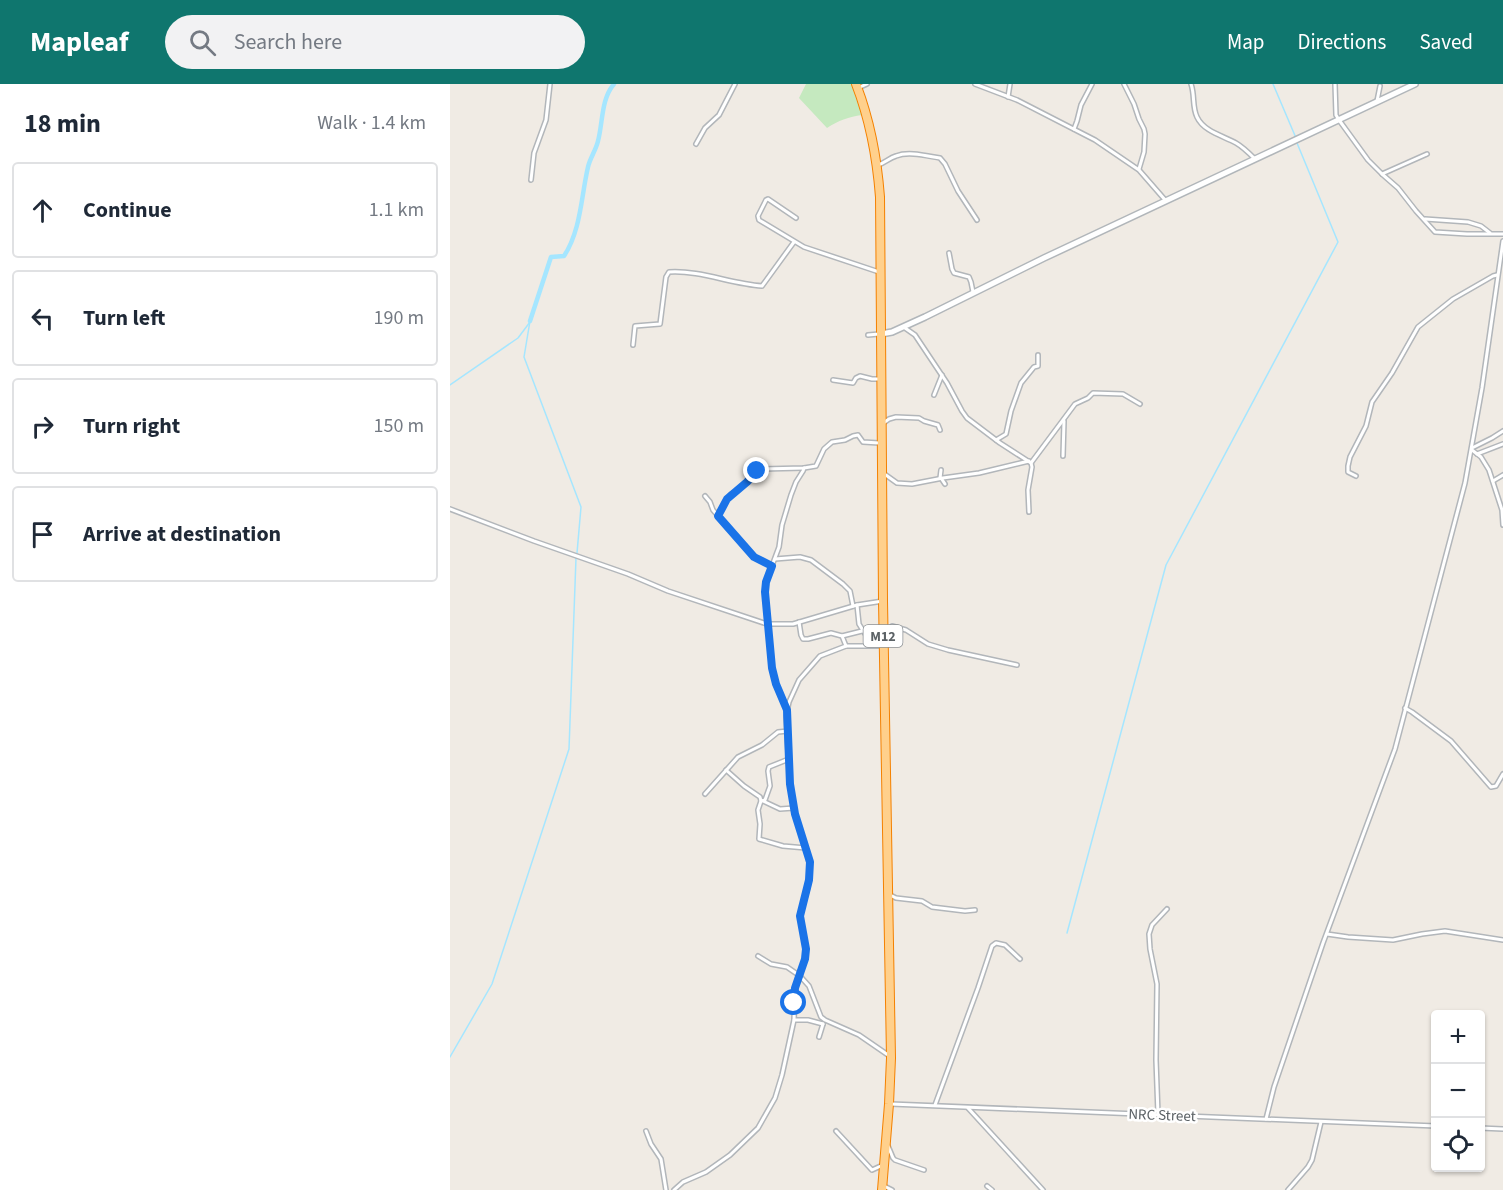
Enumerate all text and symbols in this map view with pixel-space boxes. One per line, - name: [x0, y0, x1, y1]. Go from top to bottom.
- search box: [165, 15, 585, 69]
- text: Mapleaf: [30, 22, 129, 62]
- icon: search: [186, 26, 219, 59]
- text: Search here: [234, 26, 342, 58]
- text: Map: [1227, 27, 1265, 57]
- text: Directions: [1298, 27, 1386, 57]
- text: Saved: [1419, 27, 1473, 57]
- text: 18 min: [24, 105, 101, 142]
- text: Walk · 1.4 km: [317, 109, 426, 137]
- icon: ahead: [26, 194, 59, 227]
- text: Continue: [83, 194, 172, 226]
- text: 1.1 km: [369, 196, 424, 224]
- icon: left: [26, 302, 59, 335]
- text: Turn left: [83, 302, 165, 334]
- text: 190 m: [374, 304, 424, 332]
- icon: right: [26, 410, 59, 443]
- text: Turn right: [83, 410, 180, 442]
- text: 150 m: [374, 412, 424, 440]
- route end: [743, 457, 769, 483]
- icon: arrive: [26, 518, 59, 551]
- text: Arrive at destination: [83, 518, 281, 550]
- road number: M12: [864, 625, 902, 647]
- route start: [780, 989, 806, 1015]
- map controls: [1431, 1010, 1485, 1172]
- button: +: [1431, 1010, 1485, 1064]
- button: −: [1431, 1064, 1485, 1118]
- street label: NRC Street: [1128, 1104, 1196, 1127]
- button: locate: [1431, 1118, 1485, 1172]

